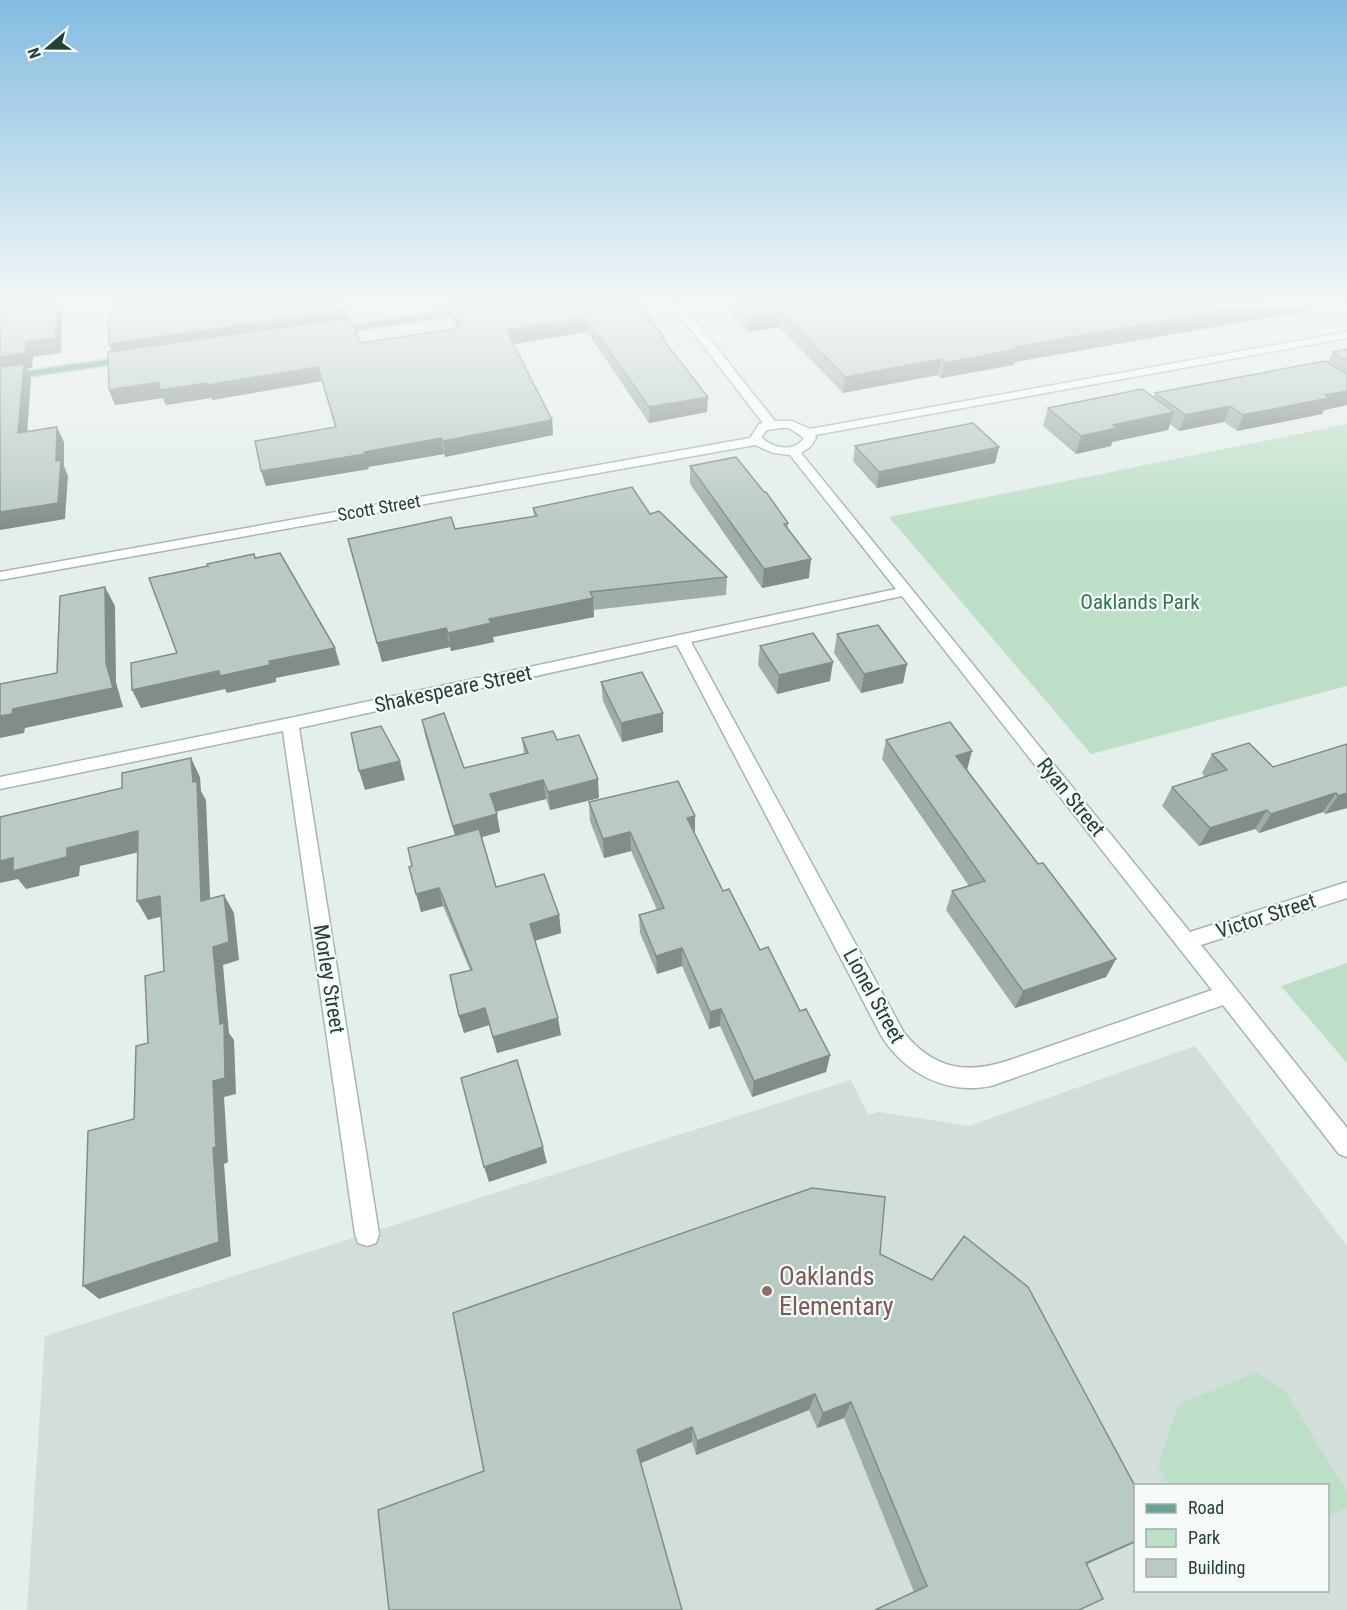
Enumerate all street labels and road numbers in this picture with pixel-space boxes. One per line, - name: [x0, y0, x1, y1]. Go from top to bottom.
- street label: Scott Street: [336, 490, 422, 525]
- street label: Shakespeare Street: [372, 661, 534, 717]
- street label: Ryan Street: [1032, 753, 1110, 841]
- street label: Victor Street: [1213, 889, 1319, 943]
- street label: Morley Street: [309, 923, 349, 1035]
- street label: Lionel Street: [838, 945, 910, 1047]

